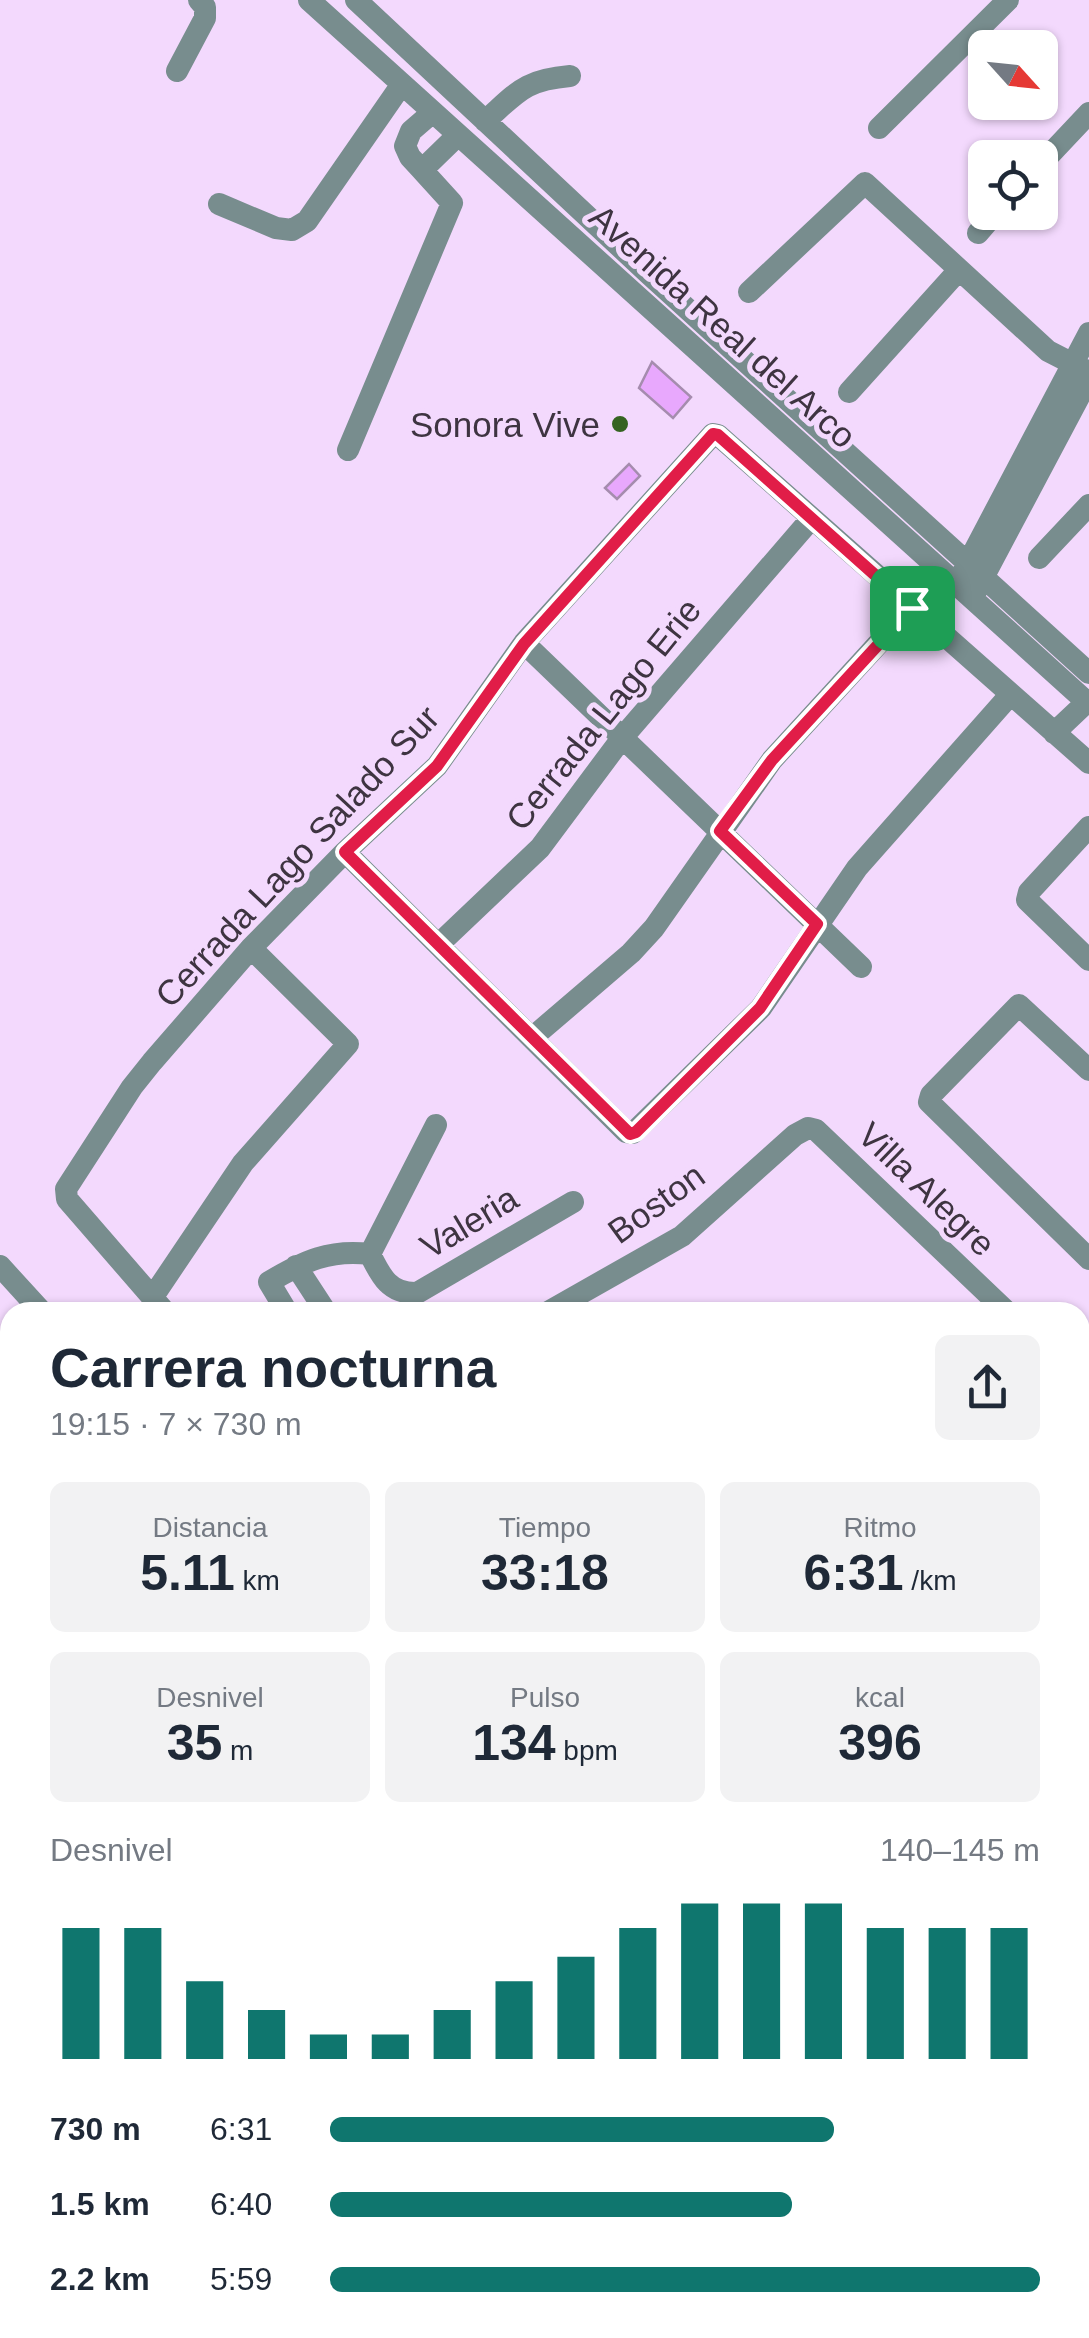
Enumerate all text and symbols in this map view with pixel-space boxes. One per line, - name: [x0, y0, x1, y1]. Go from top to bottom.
- north arrow: [968, 30, 1058, 120]
- map controls: [968, 30, 1058, 230]
- button: locate: [968, 140, 1058, 230]
- street label: Avenida Real del Arco: [582, 197, 864, 455]
- place label: Sonora Vive: [410, 405, 600, 444]
- marker: Sonora Vive: [609, 413, 631, 435]
- pin: [870, 566, 955, 651]
- icon: arrive: [885, 581, 940, 636]
- street label: Cerrada Lago Erie: [498, 591, 708, 837]
- street label: Cerrada Lago Salado Sur: [147, 697, 447, 1014]
- street label: Villa Alegre: [851, 1114, 1003, 1264]
- street label: Boston: [600, 1155, 712, 1251]
- street label: Valeria: [413, 1178, 525, 1266]
- button: share: [935, 1335, 1040, 1440]
- text: Carrera nocturna: [50, 1337, 496, 1399]
- text: 19:15 · 7 × 730 m: [50, 1406, 302, 1442]
- text: Distancia: [152, 1512, 268, 1543]
- text: Tiempo: [499, 1512, 591, 1543]
- text: Ritmo: [843, 1512, 917, 1543]
- text: 5.11: [140, 1545, 235, 1601]
- text: 33:18: [481, 1545, 609, 1601]
- text: 6:31: [804, 1545, 904, 1601]
- text: km: [235, 1565, 280, 1596]
- text: /km: [904, 1565, 956, 1596]
- text: Desnivel: [156, 1682, 264, 1713]
- text: Pulso: [510, 1682, 580, 1713]
- text: kcal: [855, 1682, 905, 1713]
- text: 35: [167, 1715, 222, 1771]
- text: 134: [472, 1715, 556, 1771]
- text: 396: [838, 1715, 922, 1771]
- text: m: [222, 1735, 253, 1766]
- text: bpm: [556, 1735, 618, 1766]
- text: Desnivel: [50, 1832, 173, 1868]
- text: 140–145 m: [880, 1832, 1040, 1868]
- text: 730 m: [50, 2111, 141, 2147]
- text: 6:31: [210, 2111, 272, 2147]
- text: 1.5 km: [50, 2186, 150, 2222]
- text: 6:40: [210, 2186, 272, 2222]
- text: 2.2 km: [50, 2261, 150, 2297]
- text: 5:59: [210, 2261, 272, 2297]

